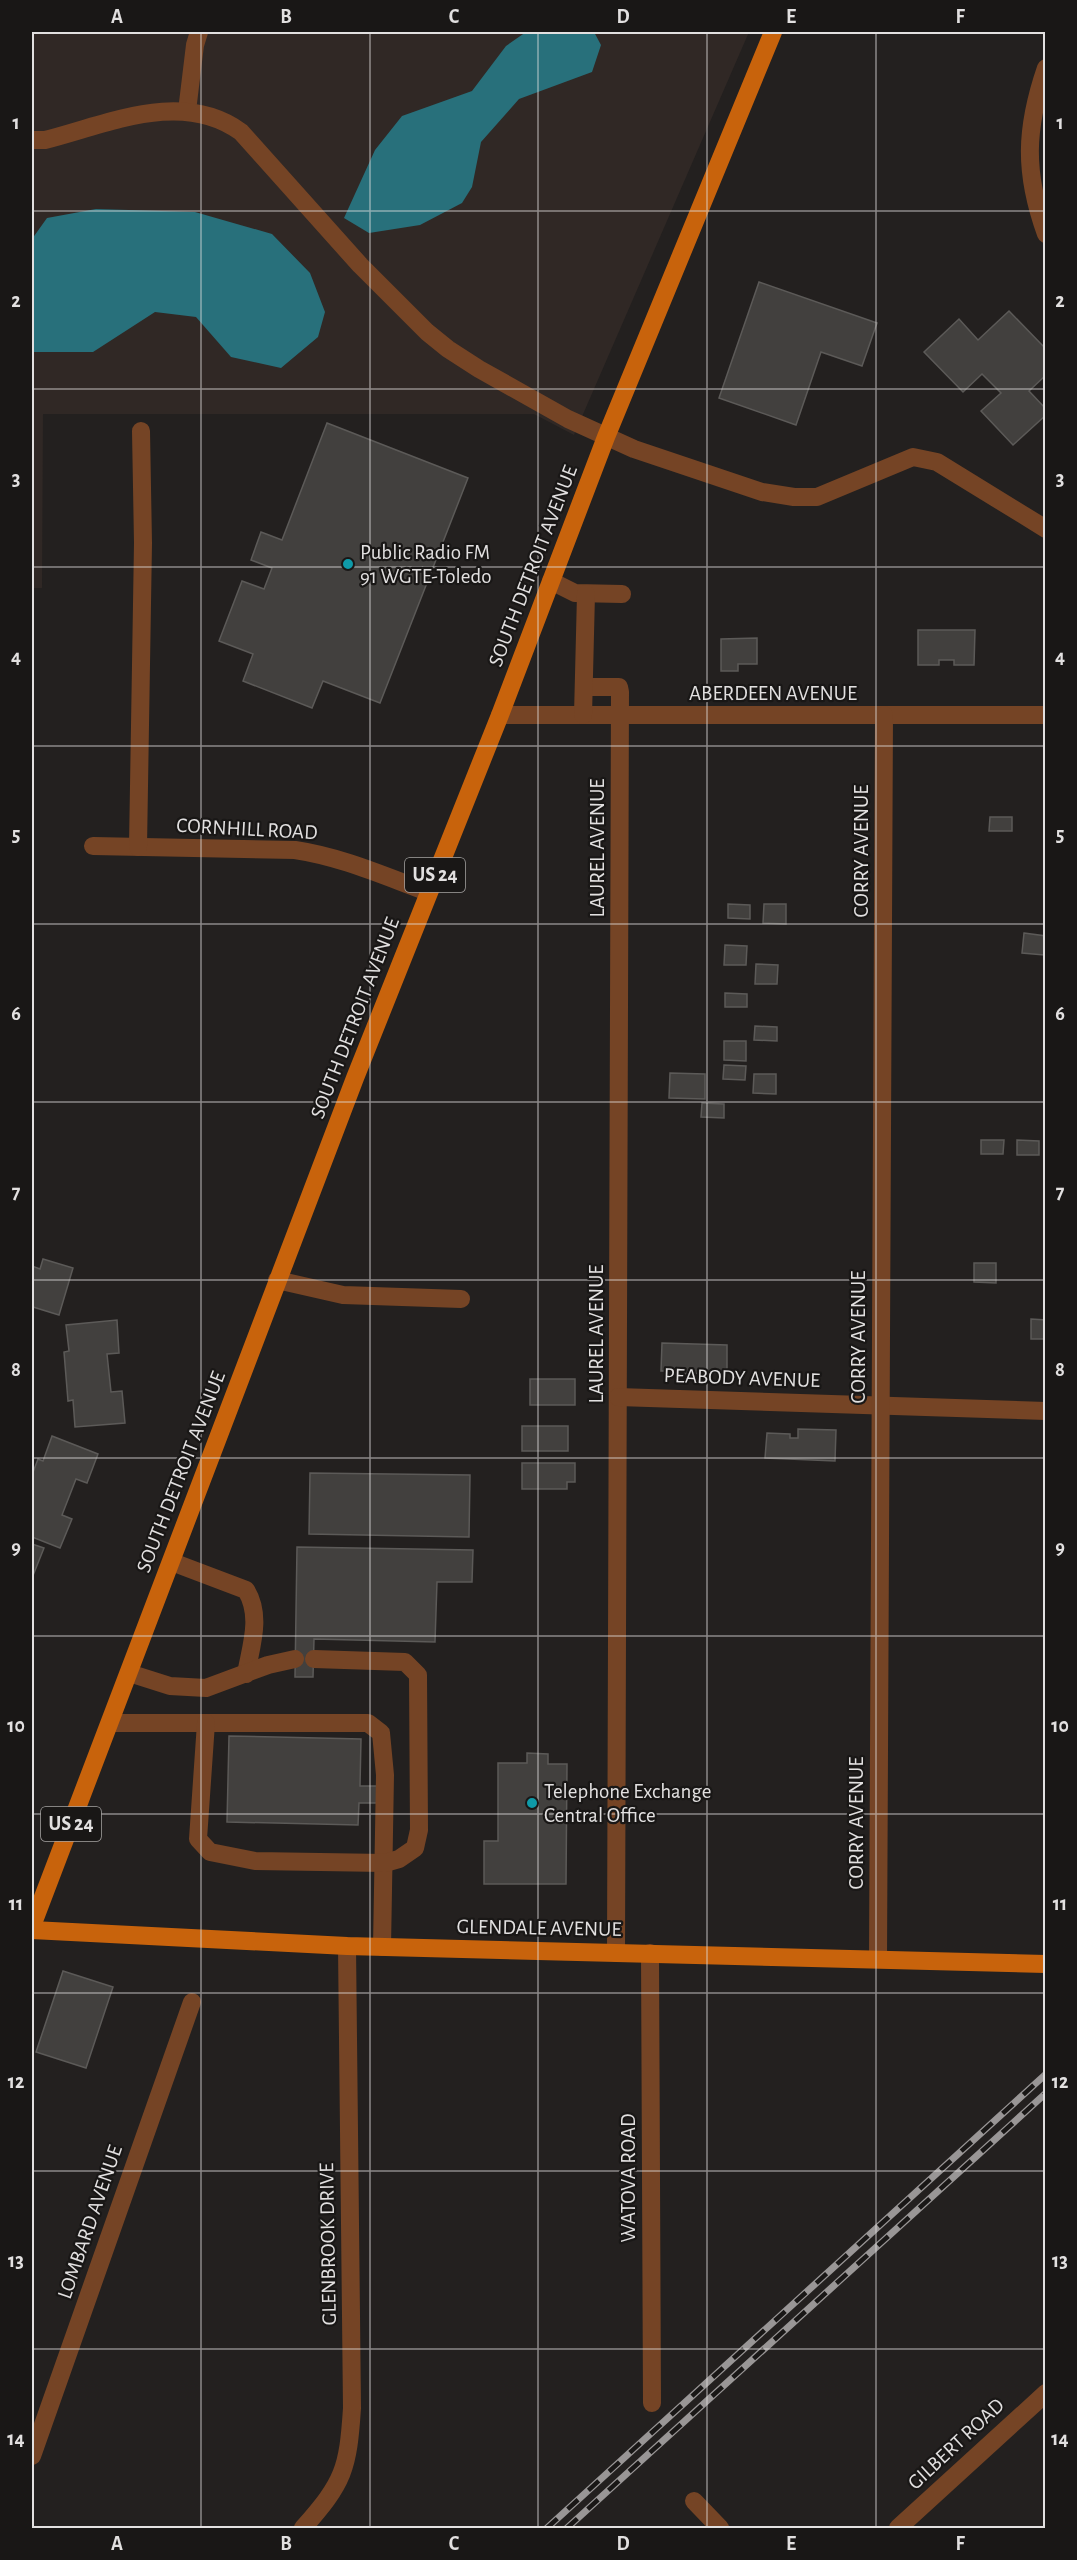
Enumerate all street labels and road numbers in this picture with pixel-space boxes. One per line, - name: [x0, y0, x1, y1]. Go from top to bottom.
- street label: SOUTH DETROIT AVENUE: [485, 463, 581, 669]
- street label: ABERDEEN AVENUE: [689, 683, 857, 704]
- street label: LAUREL AVENUE: [587, 779, 608, 917]
- street label: CORRY AVENUE: [851, 785, 872, 917]
- street label: CORNHILL ROAD: [176, 815, 318, 843]
- road number: US 24: [405, 858, 465, 892]
- street label: SOUTH DETROIT AVENUE: [307, 915, 403, 1121]
- street label: LAUREL AVENUE: [586, 1265, 607, 1403]
- street label: CORRY AVENUE: [848, 1271, 869, 1403]
- street label: PEABODY AVENUE: [663, 1365, 821, 1391]
- street label: SOUTH DETROIT AVENUE: [133, 1369, 229, 1575]
- street label: CORRY AVENUE: [846, 1757, 867, 1889]
- road number: US 24: [41, 1807, 101, 1841]
- street label: GLENDALE AVENUE: [456, 1916, 622, 1940]
- street label: WATOVA ROAD: [618, 2114, 639, 2242]
- street label: LOMBARD AVENUE: [54, 2142, 126, 2302]
- street label: GLENBROOK DRIVE: [316, 2163, 340, 2325]
- street label: GILBERT ROAD: [904, 2394, 1008, 2494]

